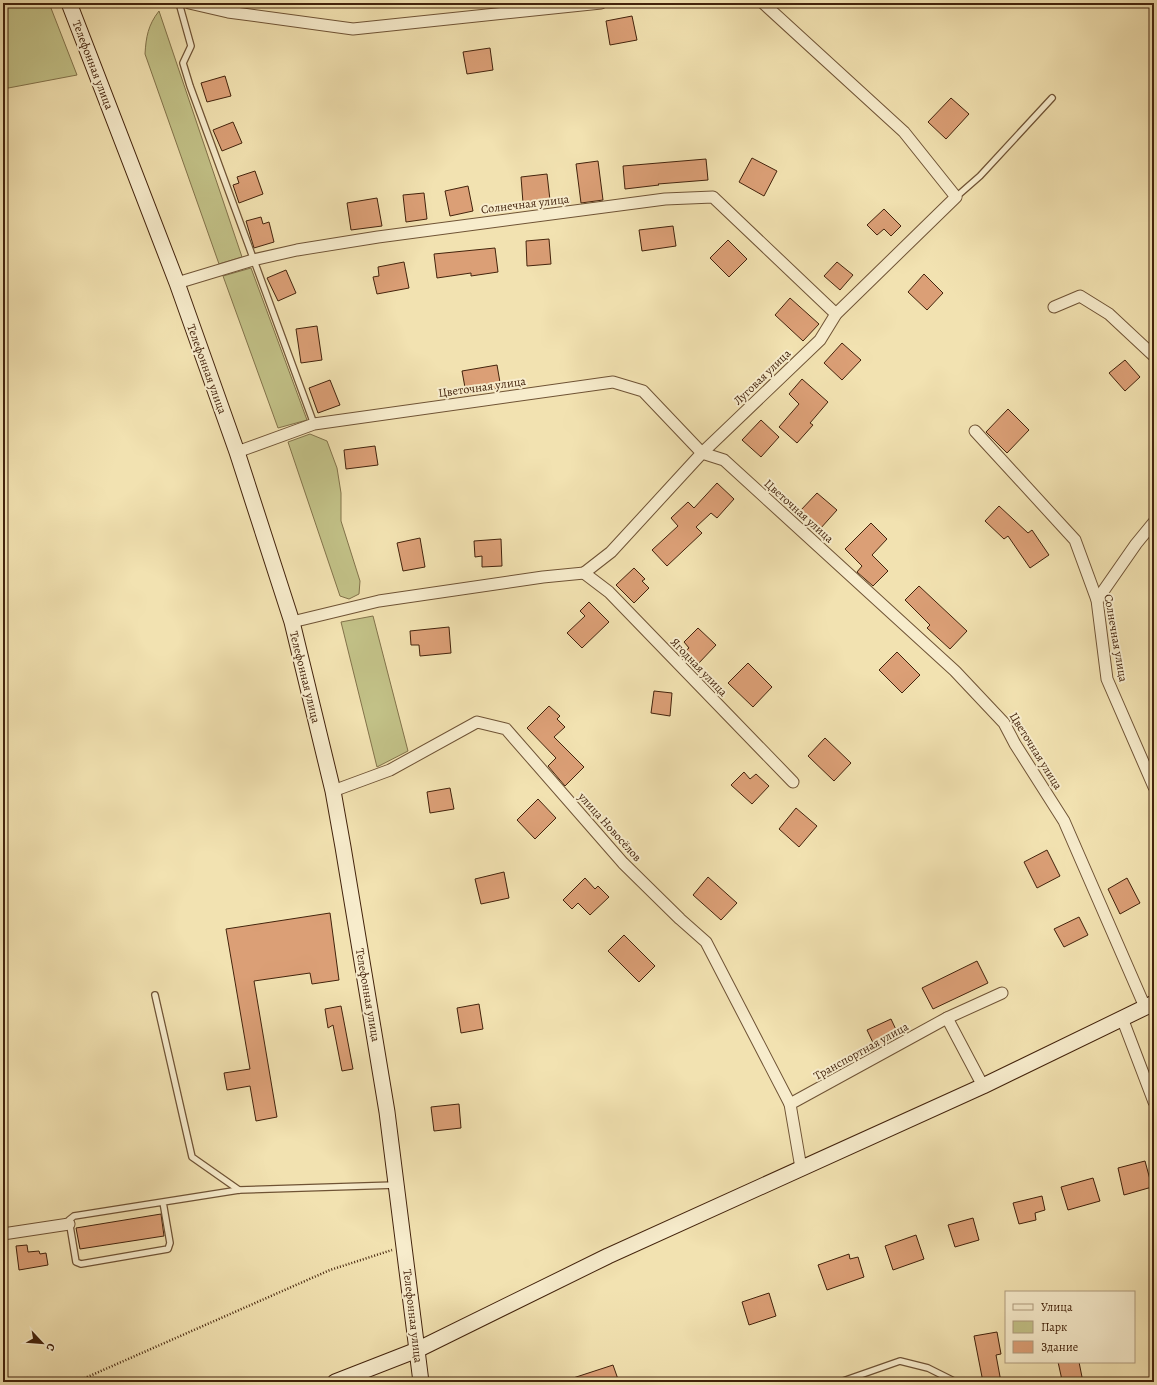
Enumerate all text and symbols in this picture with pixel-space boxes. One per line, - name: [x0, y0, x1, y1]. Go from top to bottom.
- street label: Телефонная улица: [69, 18, 118, 112]
- street label: Солнечная улица: [480, 191, 571, 217]
- street label: Телефонная улица: [183, 322, 231, 417]
- street label: Луговая улица: [730, 345, 795, 408]
- street label: Цветочная улица: [437, 373, 527, 401]
- street label: Цветочная улица: [761, 476, 837, 547]
- street label: Солнечная улица: [1100, 593, 1132, 684]
- street label: Телефонная улица: [286, 629, 324, 725]
- street label: Ягодная улица: [667, 634, 731, 700]
- street label: Цветочная улица: [1006, 709, 1066, 793]
- street label: улица Новосёлов: [574, 788, 646, 865]
- street label: Телефонная улица: [352, 947, 384, 1043]
- street label: Транспортная улица: [811, 1018, 912, 1084]
- street label: Телефонная улица: [399, 1268, 427, 1364]
- legend: [1005, 1291, 1135, 1363]
- text: Улица: [1041, 1299, 1073, 1315]
- text: Парк: [1041, 1319, 1067, 1335]
- north arrow: [22, 1323, 62, 1363]
- text: Здание: [1041, 1339, 1078, 1355]
- text: С: [42, 1341, 59, 1354]

